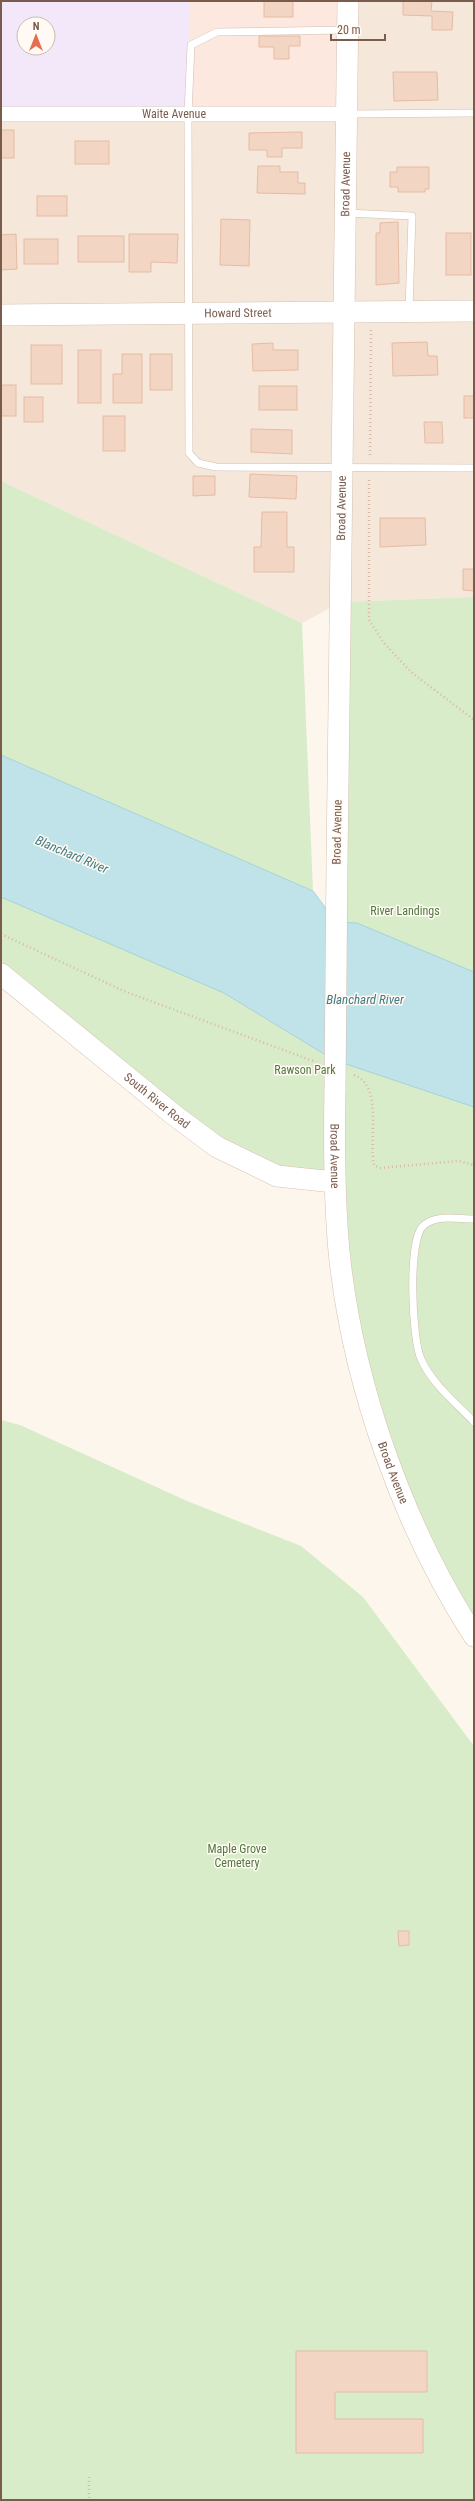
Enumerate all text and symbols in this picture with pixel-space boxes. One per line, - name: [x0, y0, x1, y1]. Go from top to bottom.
- north arrow: [16, 16, 56, 56]
- scale bar: [331, 16, 385, 42]
- text: N: [33, 20, 40, 33]
- text: 20 m: [337, 23, 361, 37]
- street label: Waite Avenue: [142, 107, 206, 121]
- street label: Broad Avenue: [338, 151, 353, 217]
- street label: Howard Street: [204, 306, 272, 320]
- street label: Broad Avenue: [334, 475, 349, 541]
- street label: Broad Avenue: [329, 799, 345, 865]
- water label: Blanchard River: [33, 832, 111, 877]
- park label: River Landings: [370, 904, 440, 918]
- water label: Blanchard River: [326, 992, 405, 1007]
- park label: Rawson Park: [274, 1063, 336, 1077]
- street label: South River Road: [121, 1070, 193, 1131]
- street label: Broad Avenue: [327, 1123, 342, 1189]
- street label: Broad Avenue: [375, 1440, 411, 1506]
- park label: Maple Grove Cemetery: [207, 1842, 267, 1870]

